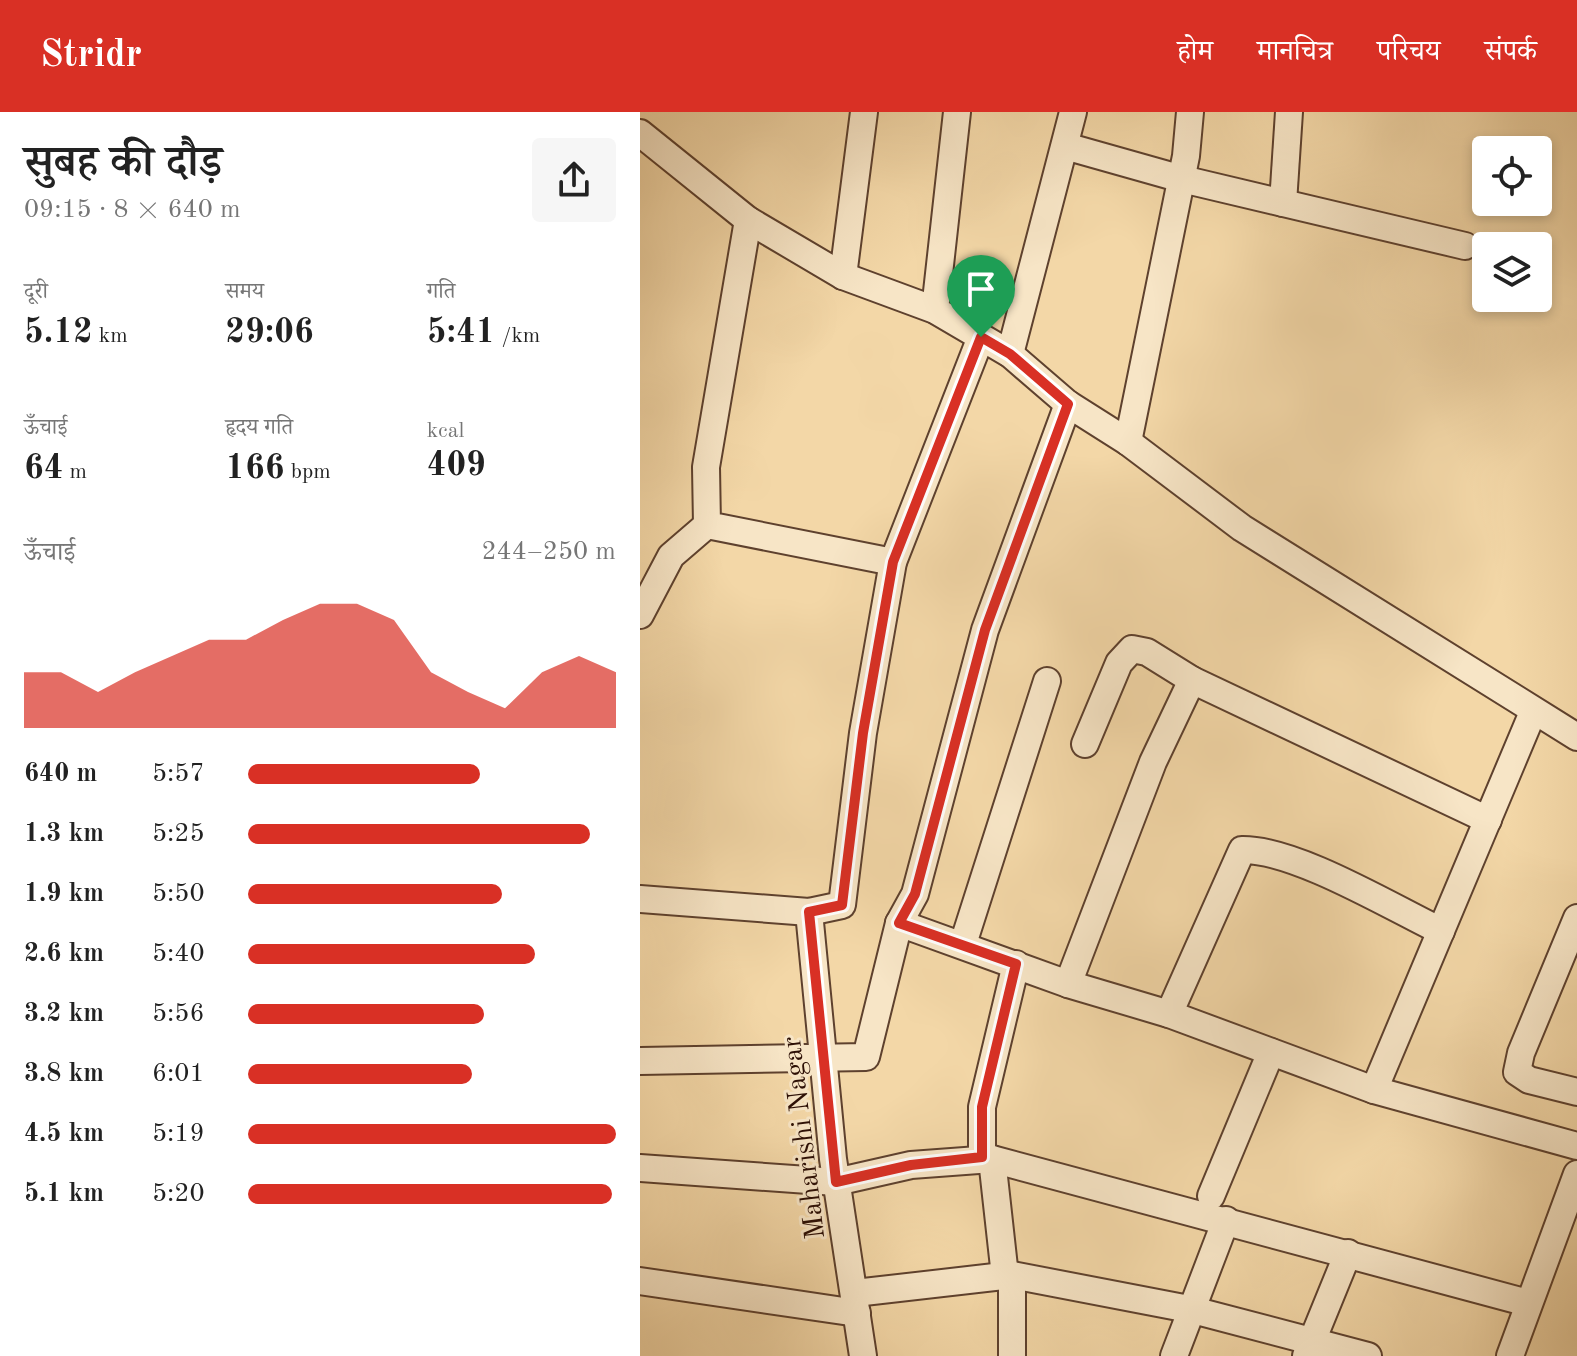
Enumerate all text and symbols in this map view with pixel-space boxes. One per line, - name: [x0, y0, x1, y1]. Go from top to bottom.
- text: Stridr: [40, 37, 142, 75]
- text: होम: [1177, 39, 1213, 67]
- text: मानचित्र: [1257, 39, 1333, 67]
- text: परिचय: [1377, 39, 1440, 67]
- text: संपर्क: [1484, 39, 1537, 67]
- map controls: [1472, 136, 1552, 312]
- button: locate: [1472, 136, 1552, 216]
- button: share: [532, 138, 616, 222]
- text: सुबह की दौड़: [24, 142, 222, 186]
- text: 09:15 · 8 × 640 m: [24, 197, 241, 223]
- button: layers: [1472, 232, 1552, 312]
- pin: [947, 255, 1015, 337]
- icon: arrive: [959, 267, 1003, 311]
- text: दूरी: [24, 281, 48, 303]
- text: समय: [225, 281, 264, 303]
- text: गति: [427, 281, 455, 303]
- text: 5.12: [24, 316, 93, 350]
- text: 29:06: [225, 316, 314, 350]
- text: 5:41: [427, 316, 495, 350]
- text: km: [93, 325, 128, 347]
- text: /km: [495, 325, 540, 347]
- text: ऊँचाई: [24, 417, 67, 439]
- text: हृदय गति: [225, 417, 293, 439]
- text: kcal: [427, 420, 465, 442]
- text: 409: [427, 449, 486, 483]
- text: 64: [24, 452, 63, 486]
- text: 166: [225, 452, 285, 486]
- text: m: [63, 461, 87, 483]
- text: bpm: [285, 461, 331, 483]
- text: 244–250 m: [481, 539, 616, 565]
- text: ऊँचाई: [24, 540, 75, 566]
- text: 640 m: [24, 761, 97, 787]
- text: 5:57: [152, 761, 205, 787]
- text: 1.3 km: [24, 821, 104, 847]
- text: 5:25: [152, 821, 205, 847]
- text: 1.9 km: [24, 881, 104, 907]
- text: 5:50: [152, 881, 205, 907]
- text: 2.6 km: [24, 941, 104, 967]
- text: 5:40: [152, 941, 205, 967]
- text: 3.2 km: [24, 1001, 104, 1027]
- text: 5:56: [152, 1001, 205, 1027]
- street label: Maharishi Nagar: [779, 1035, 831, 1241]
- text: 3.8 km: [24, 1061, 104, 1087]
- text: 6:01: [152, 1061, 205, 1087]
- text: 4.5 km: [24, 1121, 104, 1147]
- text: 5:19: [152, 1121, 205, 1147]
- text: 5.1 km: [24, 1181, 104, 1207]
- text: 5:20: [152, 1181, 205, 1207]

